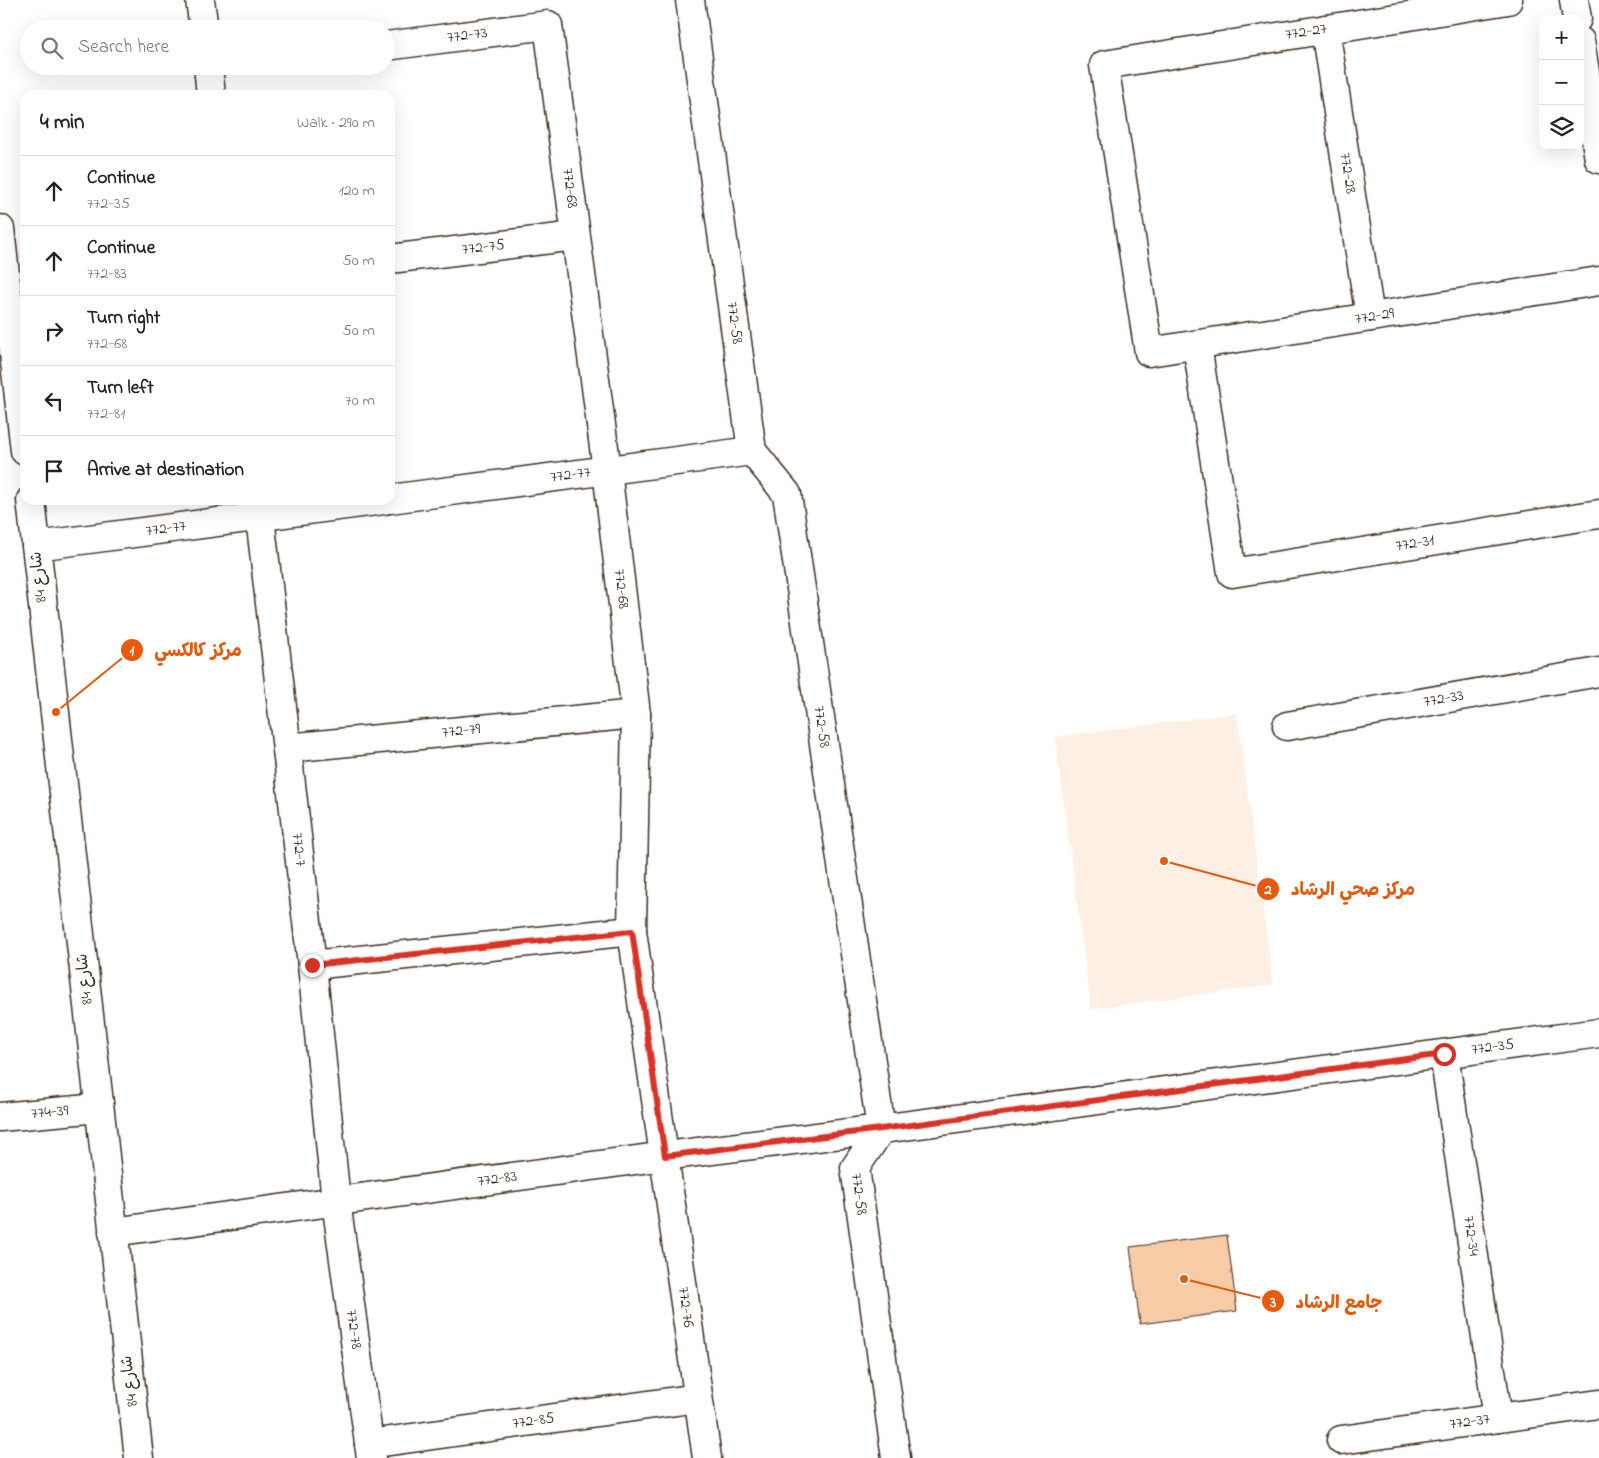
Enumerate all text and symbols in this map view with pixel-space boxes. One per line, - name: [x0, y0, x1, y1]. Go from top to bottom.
- map controls: [1539, 15, 1584, 150]
- button: +: [1539, 15, 1584, 60]
- street label: 772-27: [1284, 17, 1329, 47]
- search box: [20, 20, 395, 75]
- street label: 772-73: [446, 21, 489, 50]
- icon: search: [38, 34, 66, 62]
- text: Search here: [78, 34, 169, 61]
- button: −: [1539, 60, 1584, 105]
- button: layers: [1539, 105, 1584, 150]
- text: 4 min: [40, 108, 84, 138]
- text: Walk · 290 m: [297, 111, 375, 135]
- street label: 772-28: [1333, 151, 1363, 195]
- text: Continue: [87, 165, 155, 192]
- street label: 772-68: [555, 167, 584, 210]
- icon: ahead: [40, 177, 68, 205]
- text: 120 m: [339, 179, 375, 203]
- text: 772-35: [87, 192, 130, 216]
- street label: 772-75: [461, 233, 506, 262]
- text: Continue: [87, 235, 155, 262]
- icon: ahead: [40, 247, 68, 275]
- text: 50 m: [343, 249, 375, 273]
- text: 772-83: [87, 262, 127, 286]
- street label: 772-58: [720, 300, 749, 346]
- street label: 772-29: [1353, 301, 1396, 331]
- text: Turn right: [87, 305, 160, 332]
- icon: right: [40, 317, 68, 345]
- text: 50 m: [343, 319, 375, 343]
- text: 772-68: [87, 332, 127, 356]
- text: Turn left: [87, 375, 154, 402]
- icon: left: [40, 387, 68, 415]
- text: 70 m: [345, 389, 375, 413]
- text: 772-81: [87, 402, 125, 426]
- icon: arrive: [40, 457, 68, 485]
- text: Arrive at destination: [87, 457, 244, 484]
- street label: 772-77: [549, 460, 592, 490]
- street label: 772-77: [144, 514, 188, 543]
- street label: 772-31: [1394, 529, 1436, 559]
- street label: شارع 84: [24, 550, 54, 604]
- street label: 772-68: [607, 568, 635, 610]
- callout: مركز كالكسي: [119, 633, 252, 666]
- text: مركز كالكسي: [154, 639, 242, 666]
- text: 1: [130, 640, 135, 662]
- street label: 772-33: [1422, 684, 1466, 714]
- street label: 772-58: [806, 704, 836, 749]
- street label: 772-79: [441, 717, 482, 745]
- street label: 772-7: [285, 832, 313, 868]
- callout: مركز صحي الرشاد: [1256, 872, 1425, 905]
- text: مركز صحي الرشاد: [1291, 878, 1415, 905]
- text: 2: [1263, 879, 1272, 901]
- street label: شارع 84: [70, 952, 100, 1006]
- route end: [301, 954, 324, 977]
- street label: 772-35: [1470, 1032, 1516, 1062]
- route start: [1433, 1043, 1456, 1066]
- street label: 774-39: [30, 1099, 70, 1126]
- street label: 772-83: [476, 1164, 519, 1194]
- street label: 772-58: [844, 1172, 874, 1217]
- street label: 772-34: [1456, 1214, 1486, 1258]
- street label: 772-76: [671, 1285, 700, 1329]
- callout: جامع الرشاد: [1261, 1285, 1393, 1318]
- text: جامع الرشاد: [1296, 1291, 1383, 1317]
- text: 3: [1269, 1292, 1276, 1314]
- street label: 772-78: [339, 1308, 368, 1351]
- street label: شارع 84: [115, 1354, 145, 1408]
- street label: 772-85: [511, 1406, 556, 1436]
- street label: 772-37: [1448, 1407, 1492, 1437]

